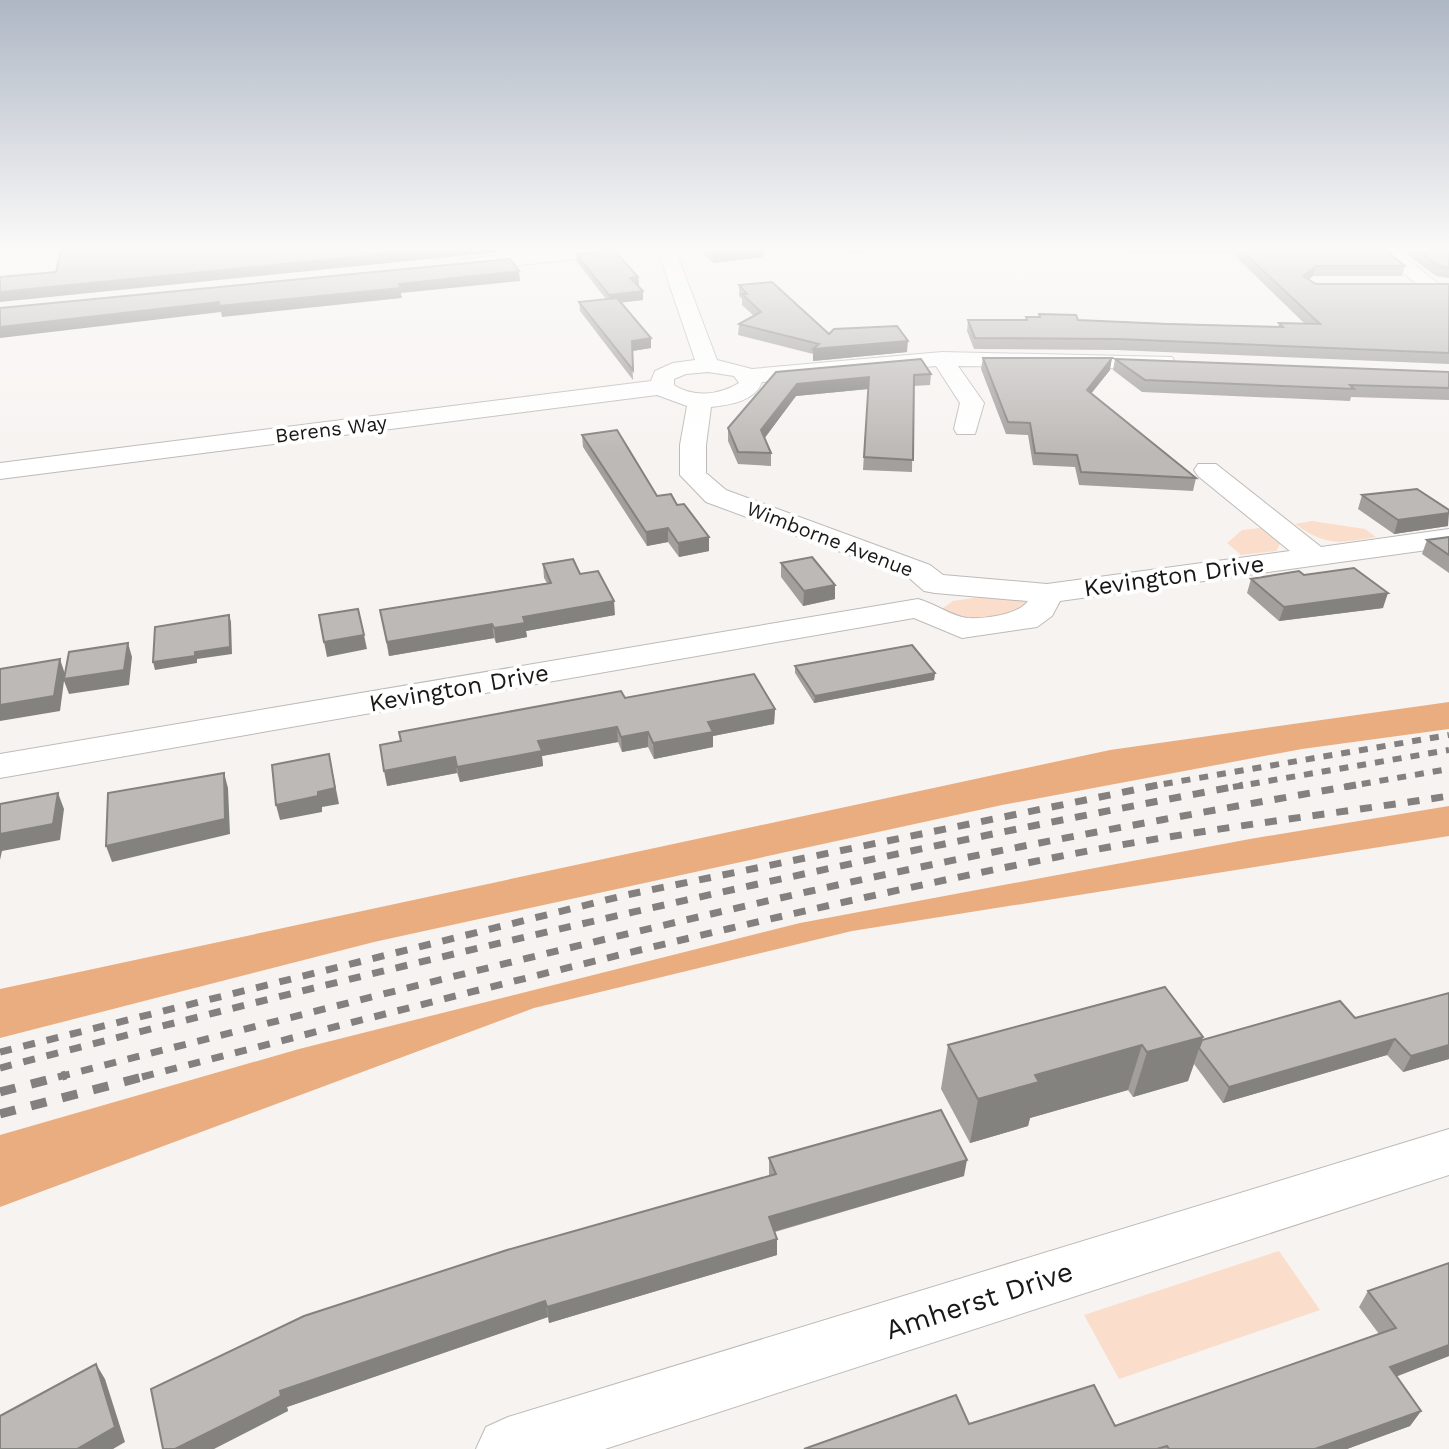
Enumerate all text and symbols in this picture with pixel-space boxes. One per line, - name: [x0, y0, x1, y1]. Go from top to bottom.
- street label: Berens Way: [274, 410, 389, 448]
- street label: Wimborne Avenue: [743, 496, 917, 582]
- street label: Kevington Drive: [1082, 549, 1266, 603]
- street label: Kevington Drive: [367, 658, 551, 718]
- street label: Amherst Drive: [881, 1255, 1077, 1346]

